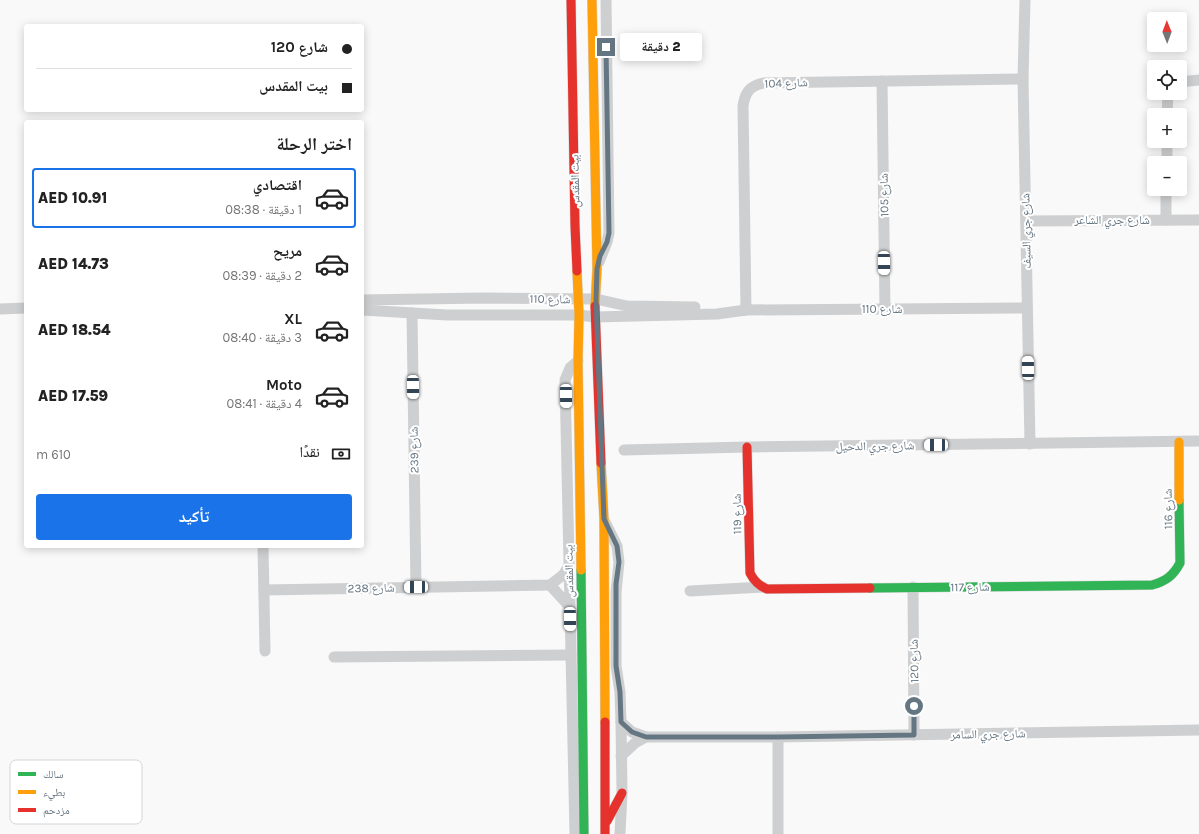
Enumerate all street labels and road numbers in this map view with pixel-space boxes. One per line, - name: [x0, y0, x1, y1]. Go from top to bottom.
- street label: شارع 104: [764, 75, 808, 92]
- street label: بيت المقدس: [568, 154, 583, 208]
- street label: شارع 105: [877, 173, 892, 217]
- street label: شارع جري السيف: [1018, 193, 1037, 269]
- street label: شارع جري الشاعر: [1073, 213, 1150, 230]
- street label: شارع 110: [529, 292, 571, 307]
- street label: شارع 110: [862, 302, 902, 317]
- street label: شارع 239: [407, 426, 422, 473]
- street label: شارع جري الدحيل: [836, 438, 915, 457]
- street label: شارع 116: [1161, 489, 1176, 529]
- street label: شارع 119: [730, 493, 745, 534]
- street label: بيت المقدس: [562, 544, 577, 598]
- street label: شارع 117: [950, 580, 990, 595]
- street label: شارع 238: [347, 581, 395, 596]
- street label: شارع 120: [907, 639, 922, 683]
- street label: شارع جري السامر: [949, 726, 1026, 745]

